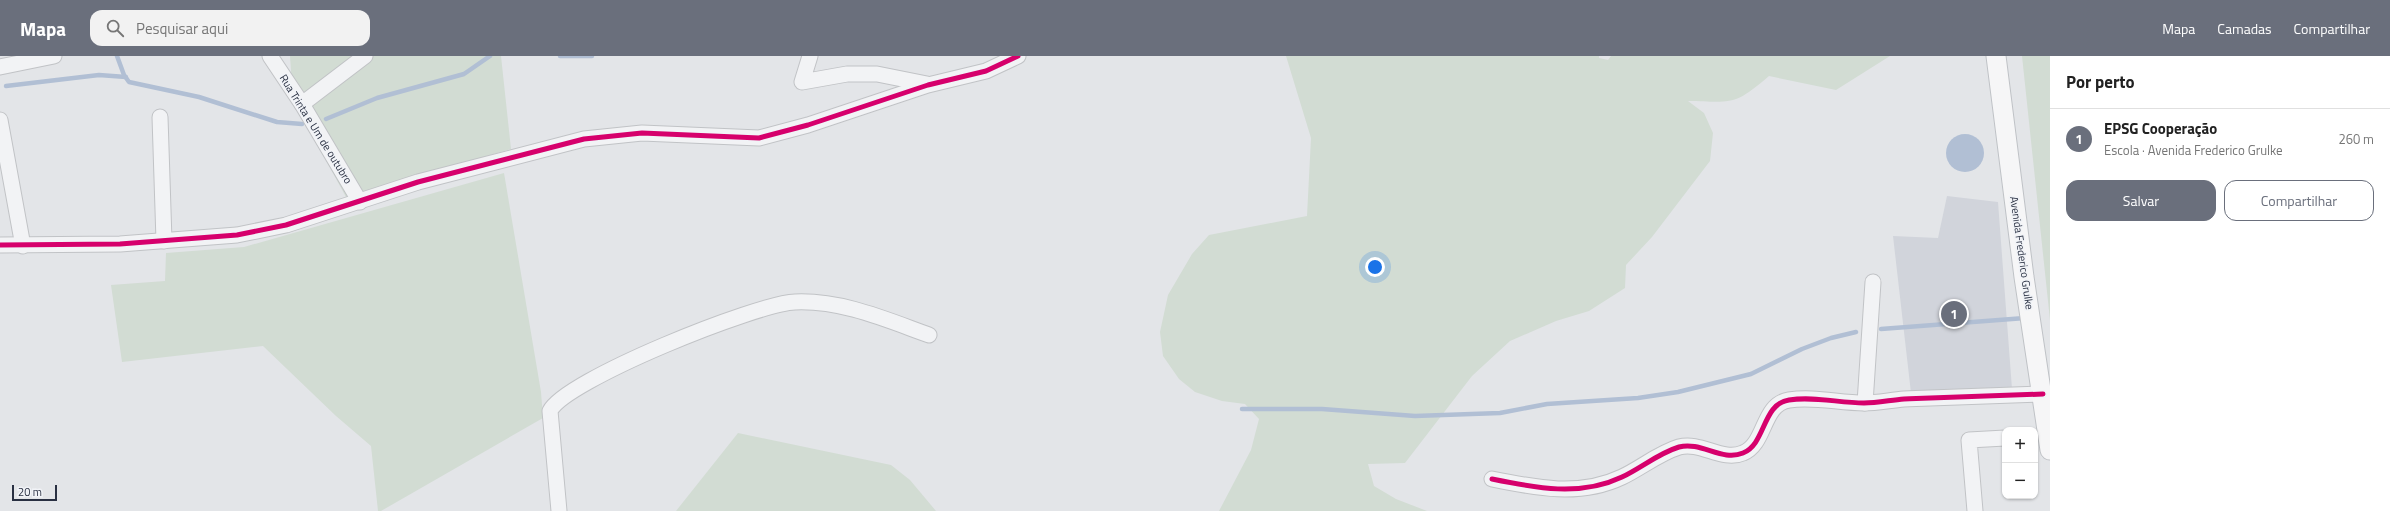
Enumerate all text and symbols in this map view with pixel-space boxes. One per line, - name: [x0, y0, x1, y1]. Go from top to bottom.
- search box: [90, 10, 370, 46]
- text: Mapa: [20, 14, 66, 43]
- icon: search: [104, 17, 126, 39]
- text: Pesquisar aqui: [136, 17, 228, 40]
- text: Mapa: [2162, 18, 2195, 39]
- text: Camadas: [2217, 18, 2272, 39]
- text: Compartilhar: [2294, 18, 2370, 39]
- text: Por perto: [2066, 69, 2135, 95]
- street label: Rua Trinta e Um de outubro: [276, 71, 356, 187]
- text: EPSG Cooperação: [2104, 117, 2217, 140]
- text: 1: [2075, 129, 2083, 149]
- text: 260 m: [2338, 129, 2374, 149]
- text: Escola · Avenida Frederico Grulke: [2104, 140, 2283, 160]
- button: Salvar: [2066, 180, 2216, 221]
- button: Compartilhar: [2224, 180, 2374, 221]
- street label: Avenida Frederico Grulke: [2006, 195, 2038, 311]
- your location: [1365, 257, 1385, 277]
- pin: 1: [1941, 299, 1967, 329]
- map controls: [2002, 427, 2038, 499]
- button: +: [2002, 427, 2038, 463]
- button: −: [2002, 463, 2038, 499]
- scale bar: [12, 483, 57, 502]
- text: 20 m: [18, 484, 42, 500]

